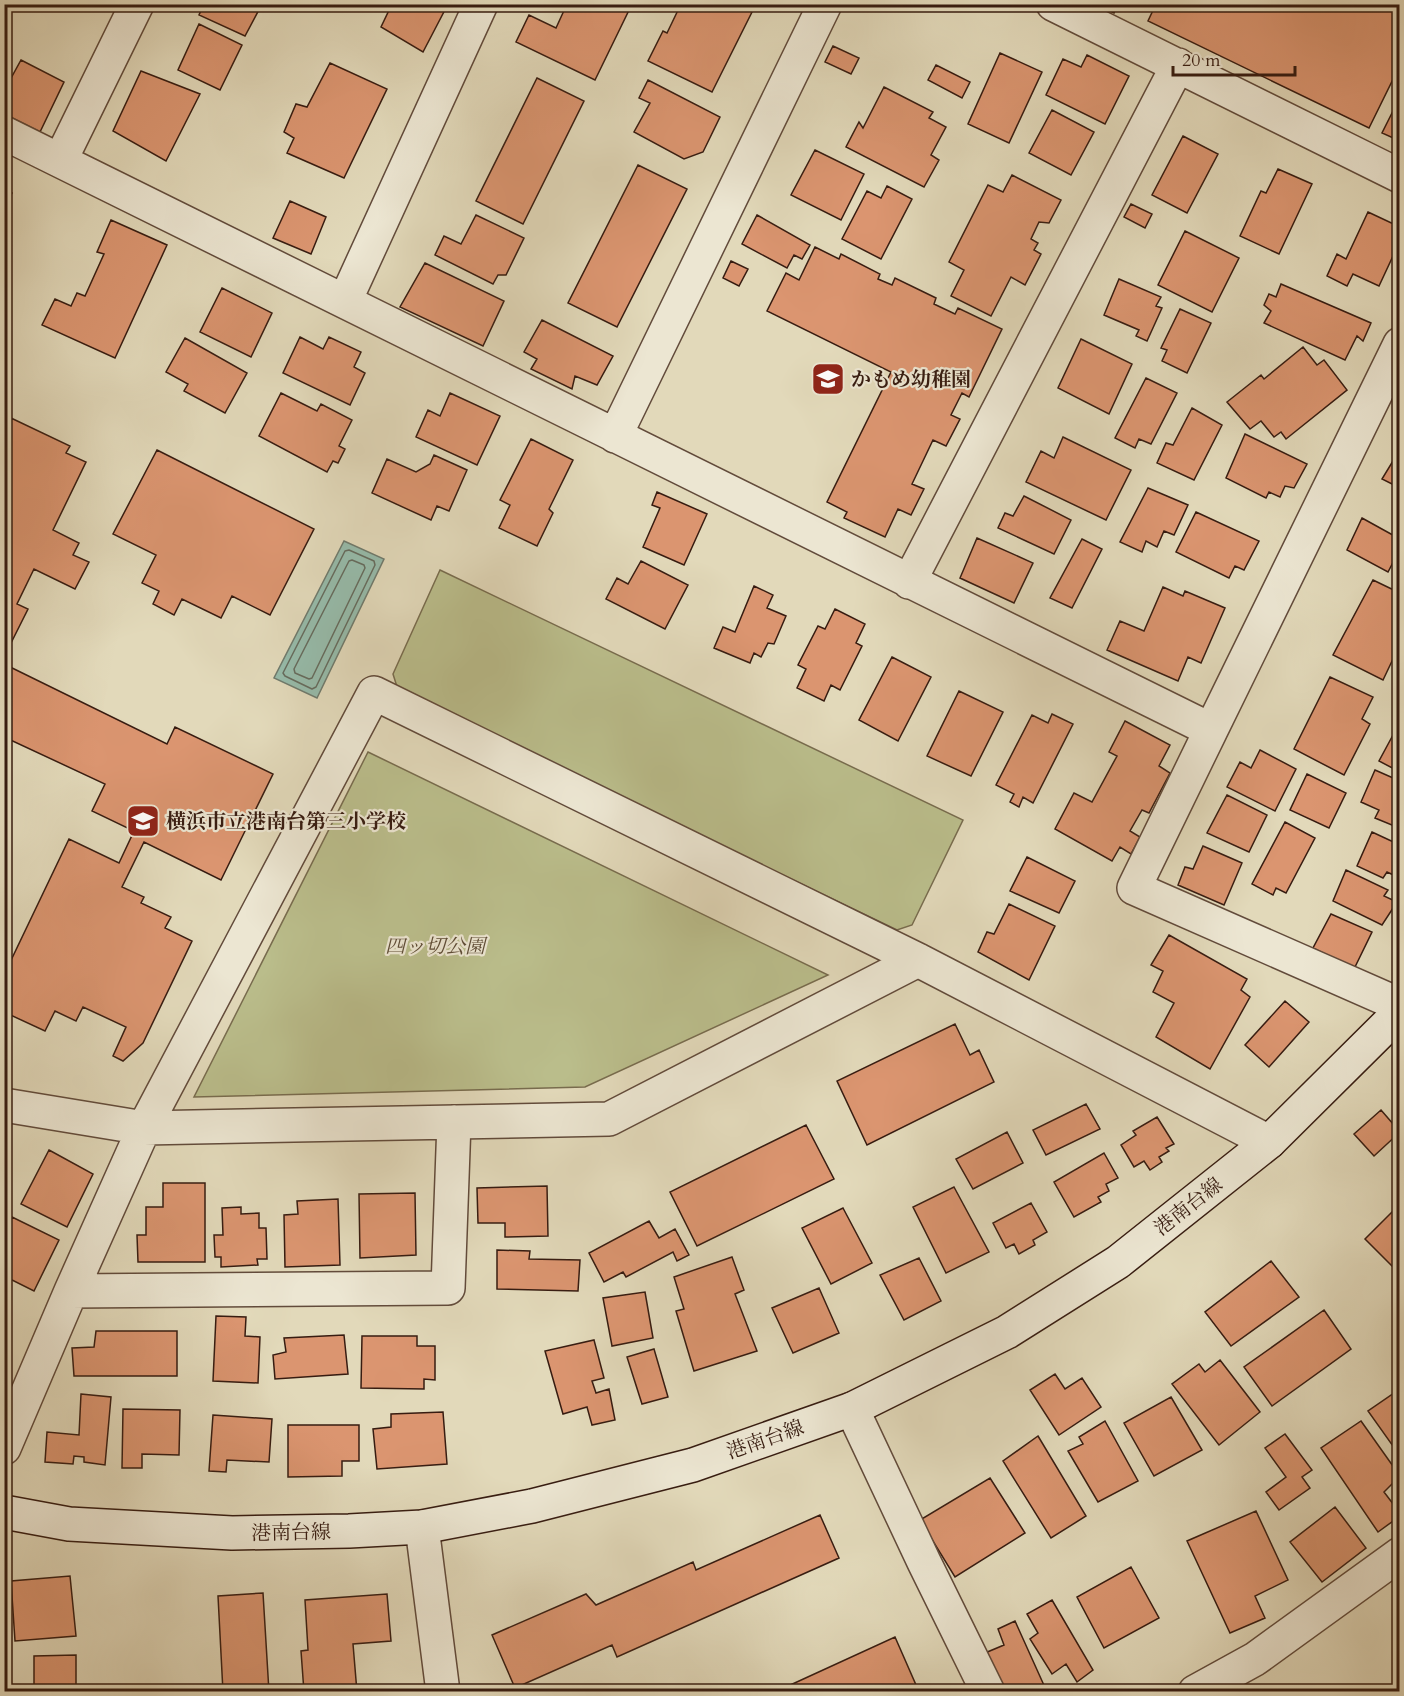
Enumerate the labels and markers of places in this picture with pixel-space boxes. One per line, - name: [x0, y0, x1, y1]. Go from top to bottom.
- school or university icon: かもめ幼稚園: [810, 361, 846, 397]
- place label: かもめ幼稚園: [851, 366, 971, 393]
- school or university icon: 横浜市立港南台第三小学校: [125, 803, 161, 839]
- place label: 横浜市立港南台第三小学校: [166, 808, 406, 835]

